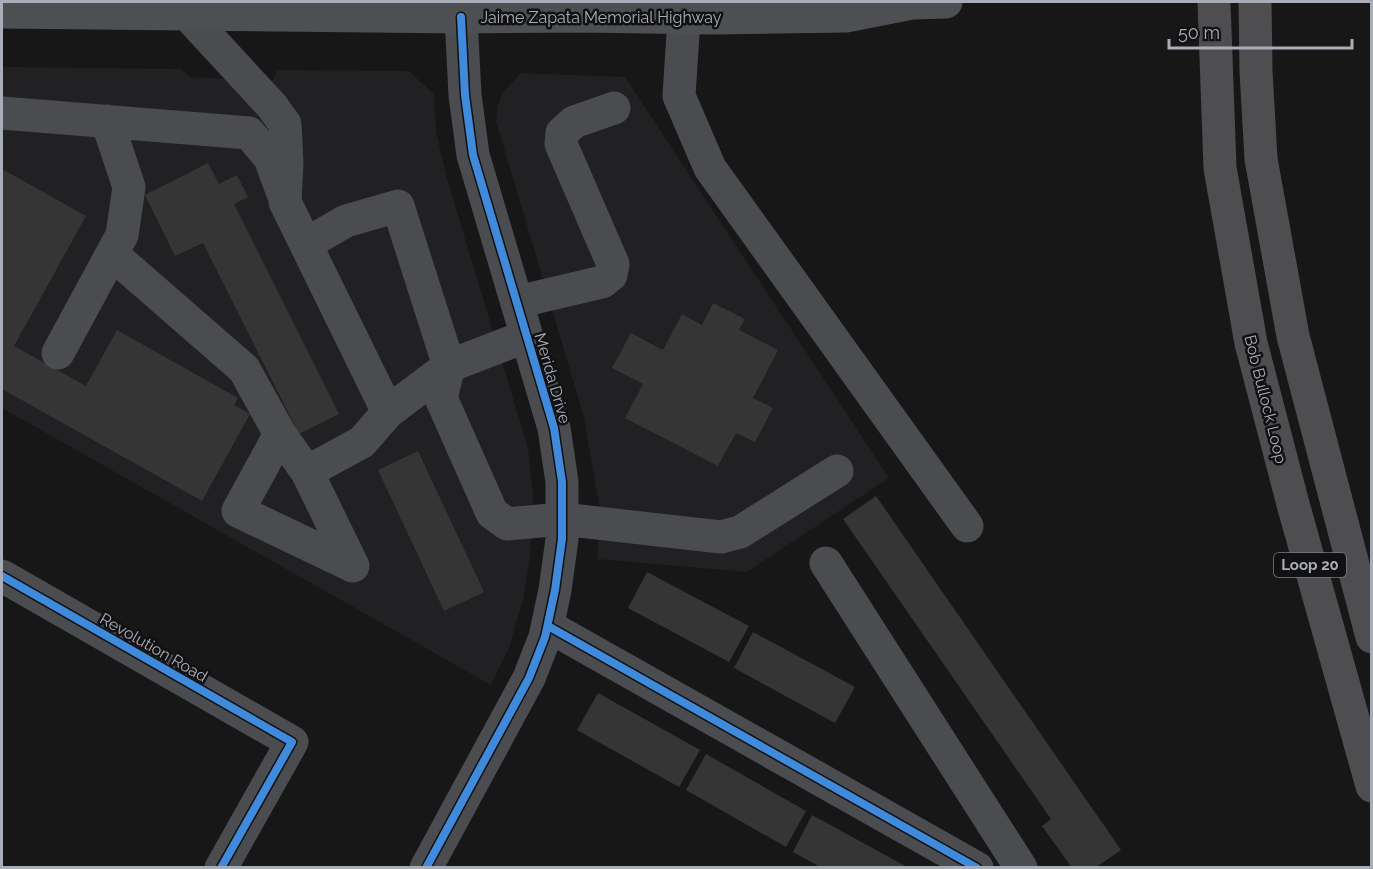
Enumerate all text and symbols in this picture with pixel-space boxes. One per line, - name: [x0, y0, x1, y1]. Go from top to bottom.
- street label: Jaime Zapata Memorial Highway: [481, 8, 722, 27]
- scale bar: [1169, 12, 1352, 50]
- text: 50 m: [1178, 22, 1220, 43]
- street label: Merida Drive: [531, 331, 575, 426]
- street label: Bob Bullock Loop: [1240, 333, 1291, 466]
- road number: Loop 20: [1274, 553, 1346, 577]
- street label: Revolution Road: [97, 609, 211, 686]

